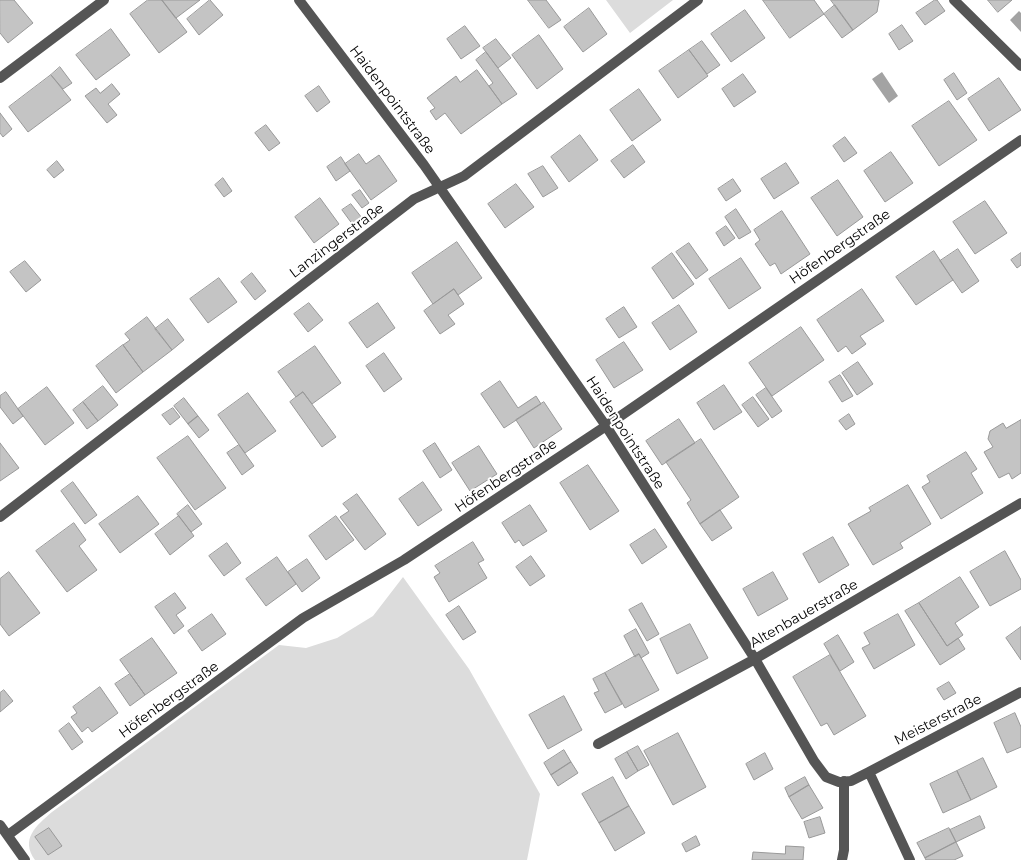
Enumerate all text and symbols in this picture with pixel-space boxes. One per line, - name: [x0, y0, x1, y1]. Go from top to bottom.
- street label: Haidenpointstraße: [346, 42, 438, 158]
- street label: Lanzingerstraße: [287, 200, 387, 282]
- street label: Höfenbergstraße: [786, 206, 894, 288]
- street label: Haidenpointstraße: [582, 373, 668, 493]
- street label: Höfenbergstraße: [452, 436, 560, 516]
- street label: Altenbauerstraße: [747, 576, 861, 652]
- street label: Höfenbergstraße: [116, 658, 222, 742]
- street label: Meisterstraße: [892, 691, 984, 749]

